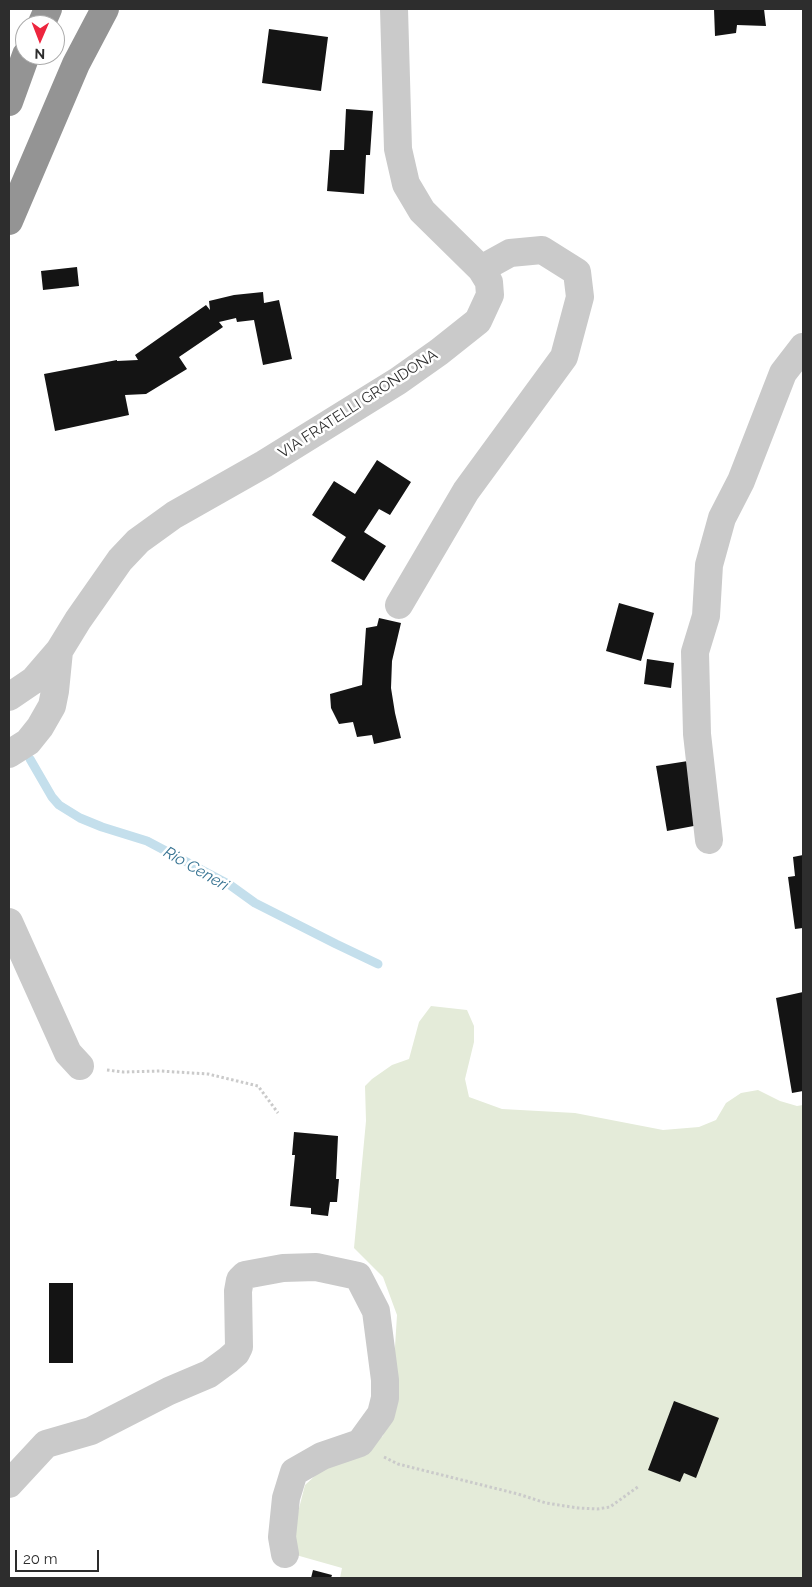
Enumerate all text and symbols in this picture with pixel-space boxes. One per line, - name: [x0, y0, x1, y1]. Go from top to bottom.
- north arrow: [15, 15, 65, 65]
- text: N: [34, 46, 45, 62]
- street label: VIA FRATELLI GRONDONA: [275, 346, 441, 462]
- water label: Rio Ceneri: [160, 843, 232, 895]
- scale bar: [18, 1540, 101, 1572]
- text: 20 m: [23, 1550, 58, 1568]

